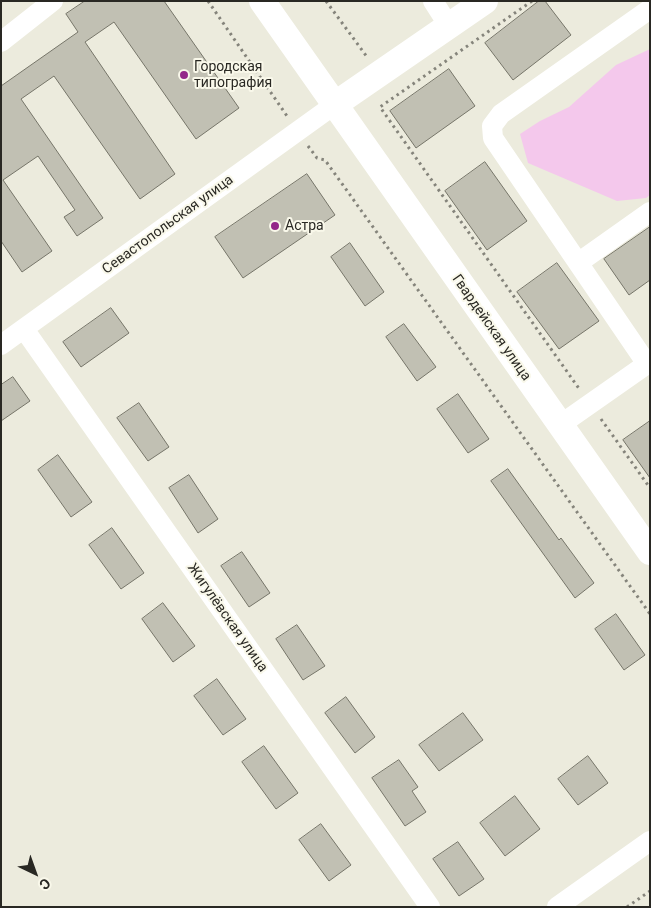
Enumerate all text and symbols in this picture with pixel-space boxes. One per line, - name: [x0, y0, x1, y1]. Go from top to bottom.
- place label: Городская типография: [194, 59, 272, 92]
- marker: Городская типография: [178, 69, 190, 81]
- street label: Севастопольская улица: [99, 172, 237, 278]
- place label: Астра: [285, 218, 324, 234]
- marker: Астра: [269, 220, 281, 232]
- street label: Гвардейская улица: [448, 272, 534, 384]
- street label: Жигулёвская улица: [183, 560, 271, 676]
- north arrow: [10, 848, 60, 898]
- text: С: [36, 875, 54, 893]

